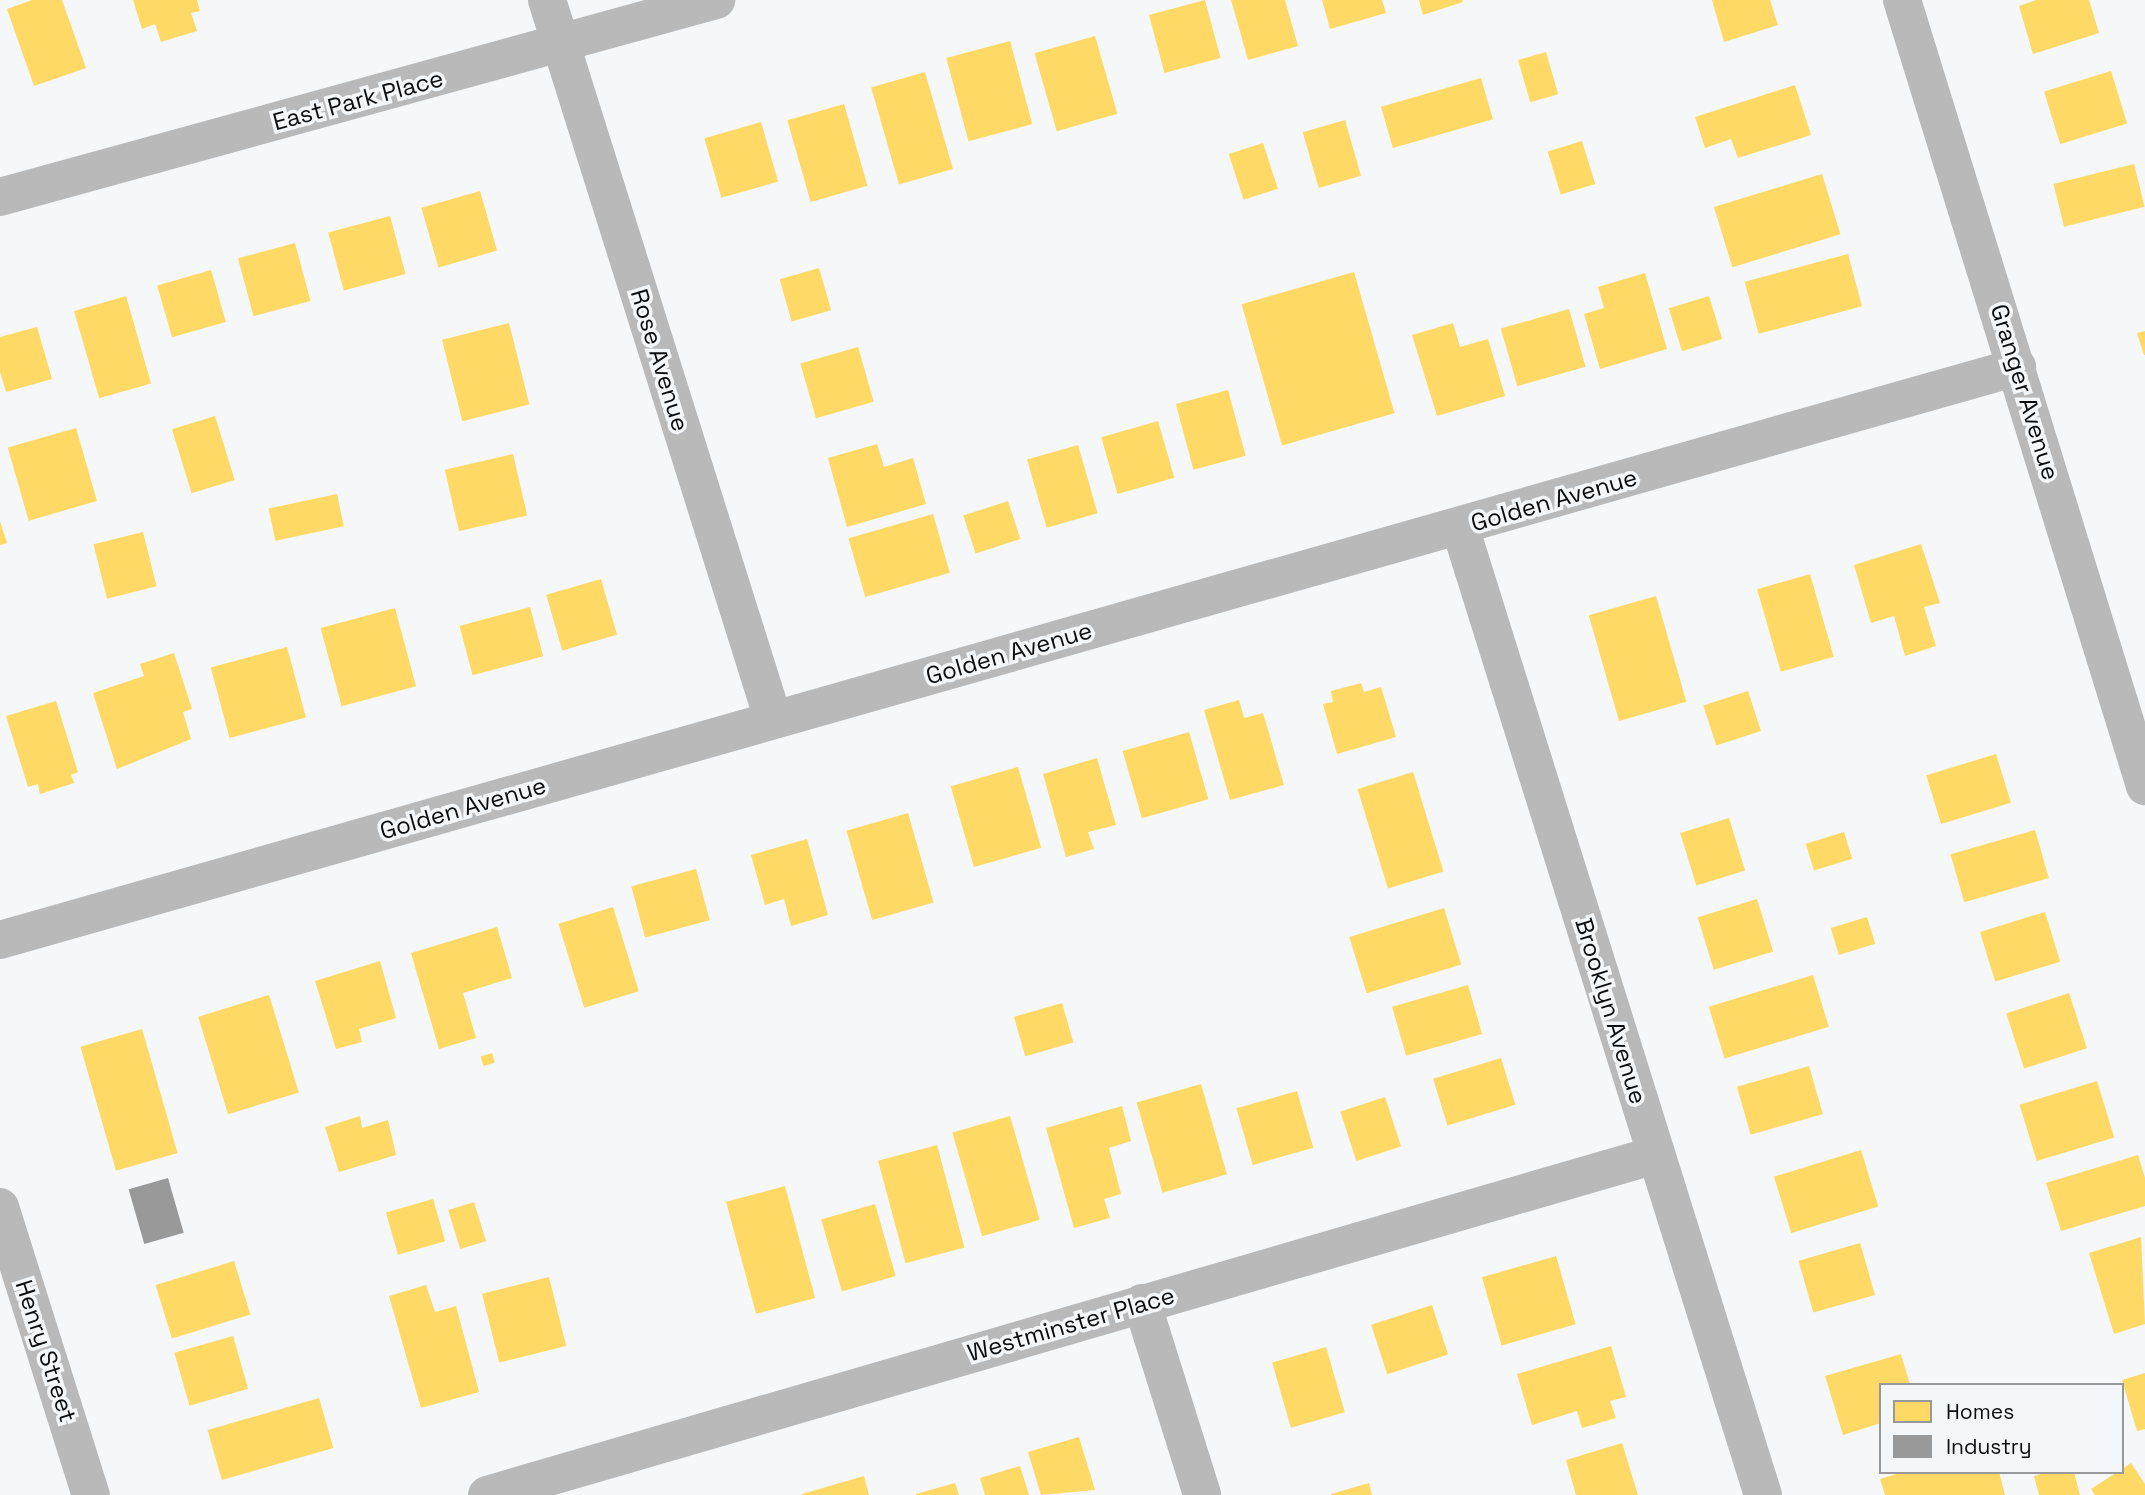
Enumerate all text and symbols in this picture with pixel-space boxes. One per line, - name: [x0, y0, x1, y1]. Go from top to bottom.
- street label: East Park Place: [270, 63, 446, 137]
- street label: Rose Avenue: [625, 285, 695, 435]
- street label: Granger Avenue: [1985, 300, 2065, 484]
- street label: Golden Avenue: [1467, 462, 1641, 538]
- street label: Golden Avenue: [922, 615, 1096, 691]
- street label: Golden Avenue: [376, 770, 550, 846]
- street label: Brooklyn Avenue: [1569, 914, 1653, 1108]
- street label: Henry Street: [9, 1276, 83, 1426]
- street label: Westminster Place: [964, 1281, 1178, 1367]
- legend: [1879, 1383, 2124, 1474]
- text: Homes: [1946, 1398, 2014, 1425]
- text: Industry: [1946, 1433, 2032, 1460]

